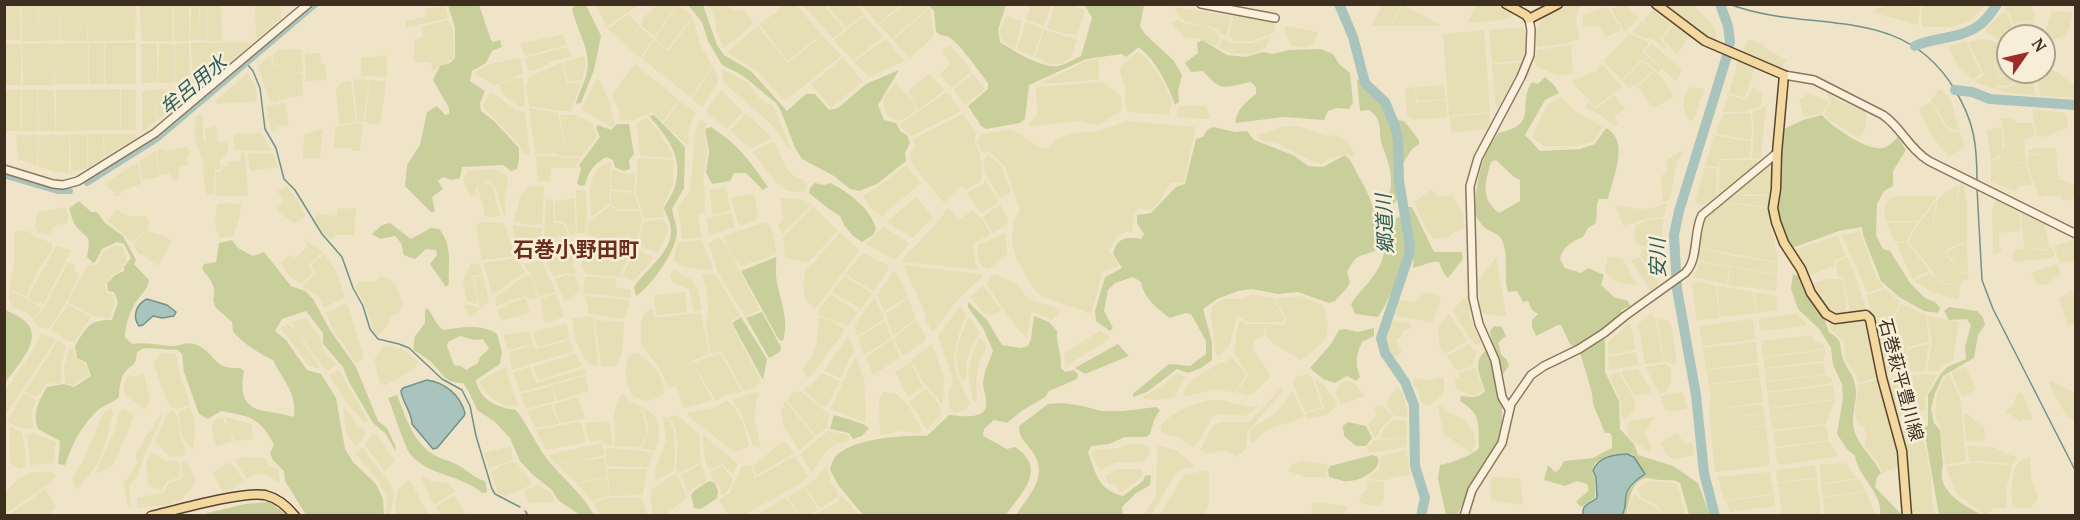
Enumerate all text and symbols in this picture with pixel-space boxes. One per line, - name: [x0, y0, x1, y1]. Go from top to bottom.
- north arrow: [1996, 24, 2056, 84]
- text: N: [2027, 34, 2052, 56]
- water label: 牟呂用水: [156, 51, 232, 121]
- water label: 郷道川: [1372, 193, 1400, 255]
- district label: 石巻小野田町: [513, 238, 639, 264]
- water label: 安川: [1647, 238, 1671, 278]
- street label: 石巻萩平豊川線: [1873, 316, 1927, 444]

